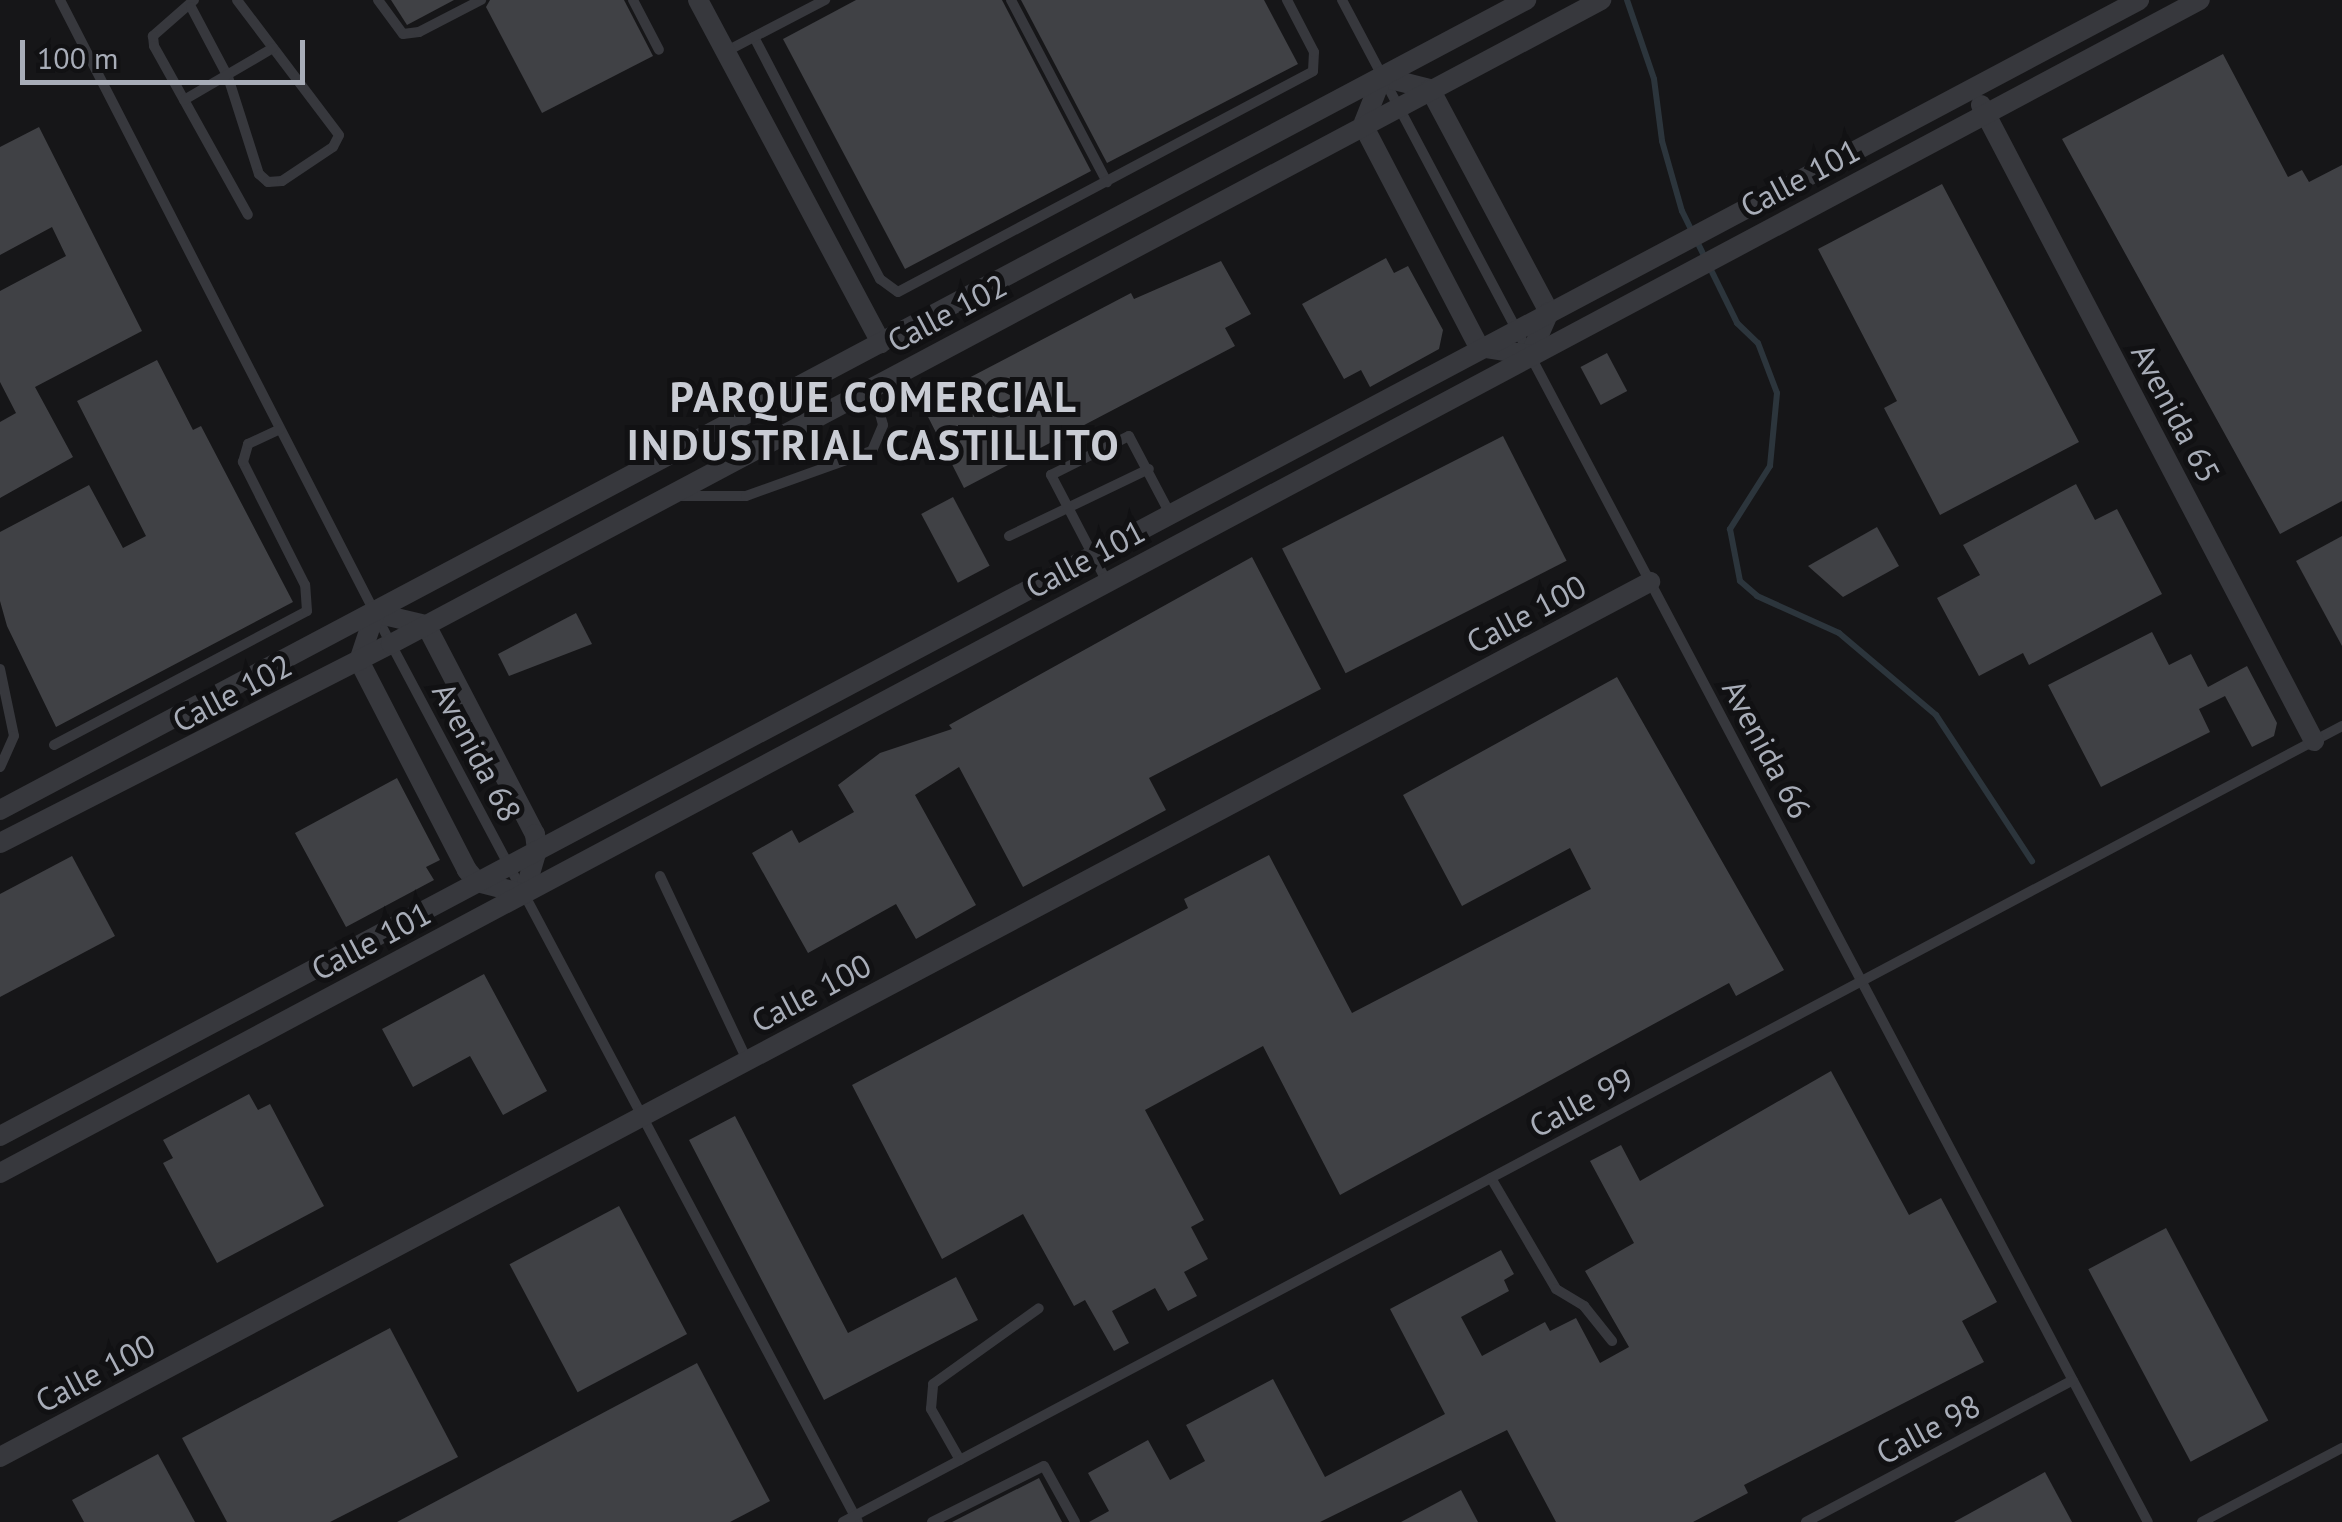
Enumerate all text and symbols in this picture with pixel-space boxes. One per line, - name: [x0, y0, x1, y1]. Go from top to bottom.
- scale bar: [25, 20, 310, 82]
- text: 100 m: [37, 38, 118, 77]
- street label: Calle 101: [1734, 131, 1866, 225]
- street label: Calle 102: [881, 266, 1013, 360]
- street label: Avenida 65: [2123, 337, 2229, 489]
- district label: PARQUE COMERCIAL INDUSTRIAL CASTILLITO: [625, 372, 1123, 471]
- street label: Calle 101: [1019, 512, 1151, 606]
- street label: Calle 100: [1460, 567, 1592, 661]
- street label: Calle 102: [166, 646, 298, 740]
- street label: Avenida 66: [1714, 673, 1820, 825]
- street label: Avenida 68: [424, 676, 530, 828]
- street label: Calle 101: [305, 894, 437, 988]
- street label: Calle 100: [745, 946, 877, 1040]
- street label: Calle 99: [1523, 1059, 1639, 1145]
- street label: Calle 100: [29, 1326, 161, 1420]
- street label: Calle 98: [1870, 1386, 1986, 1472]

